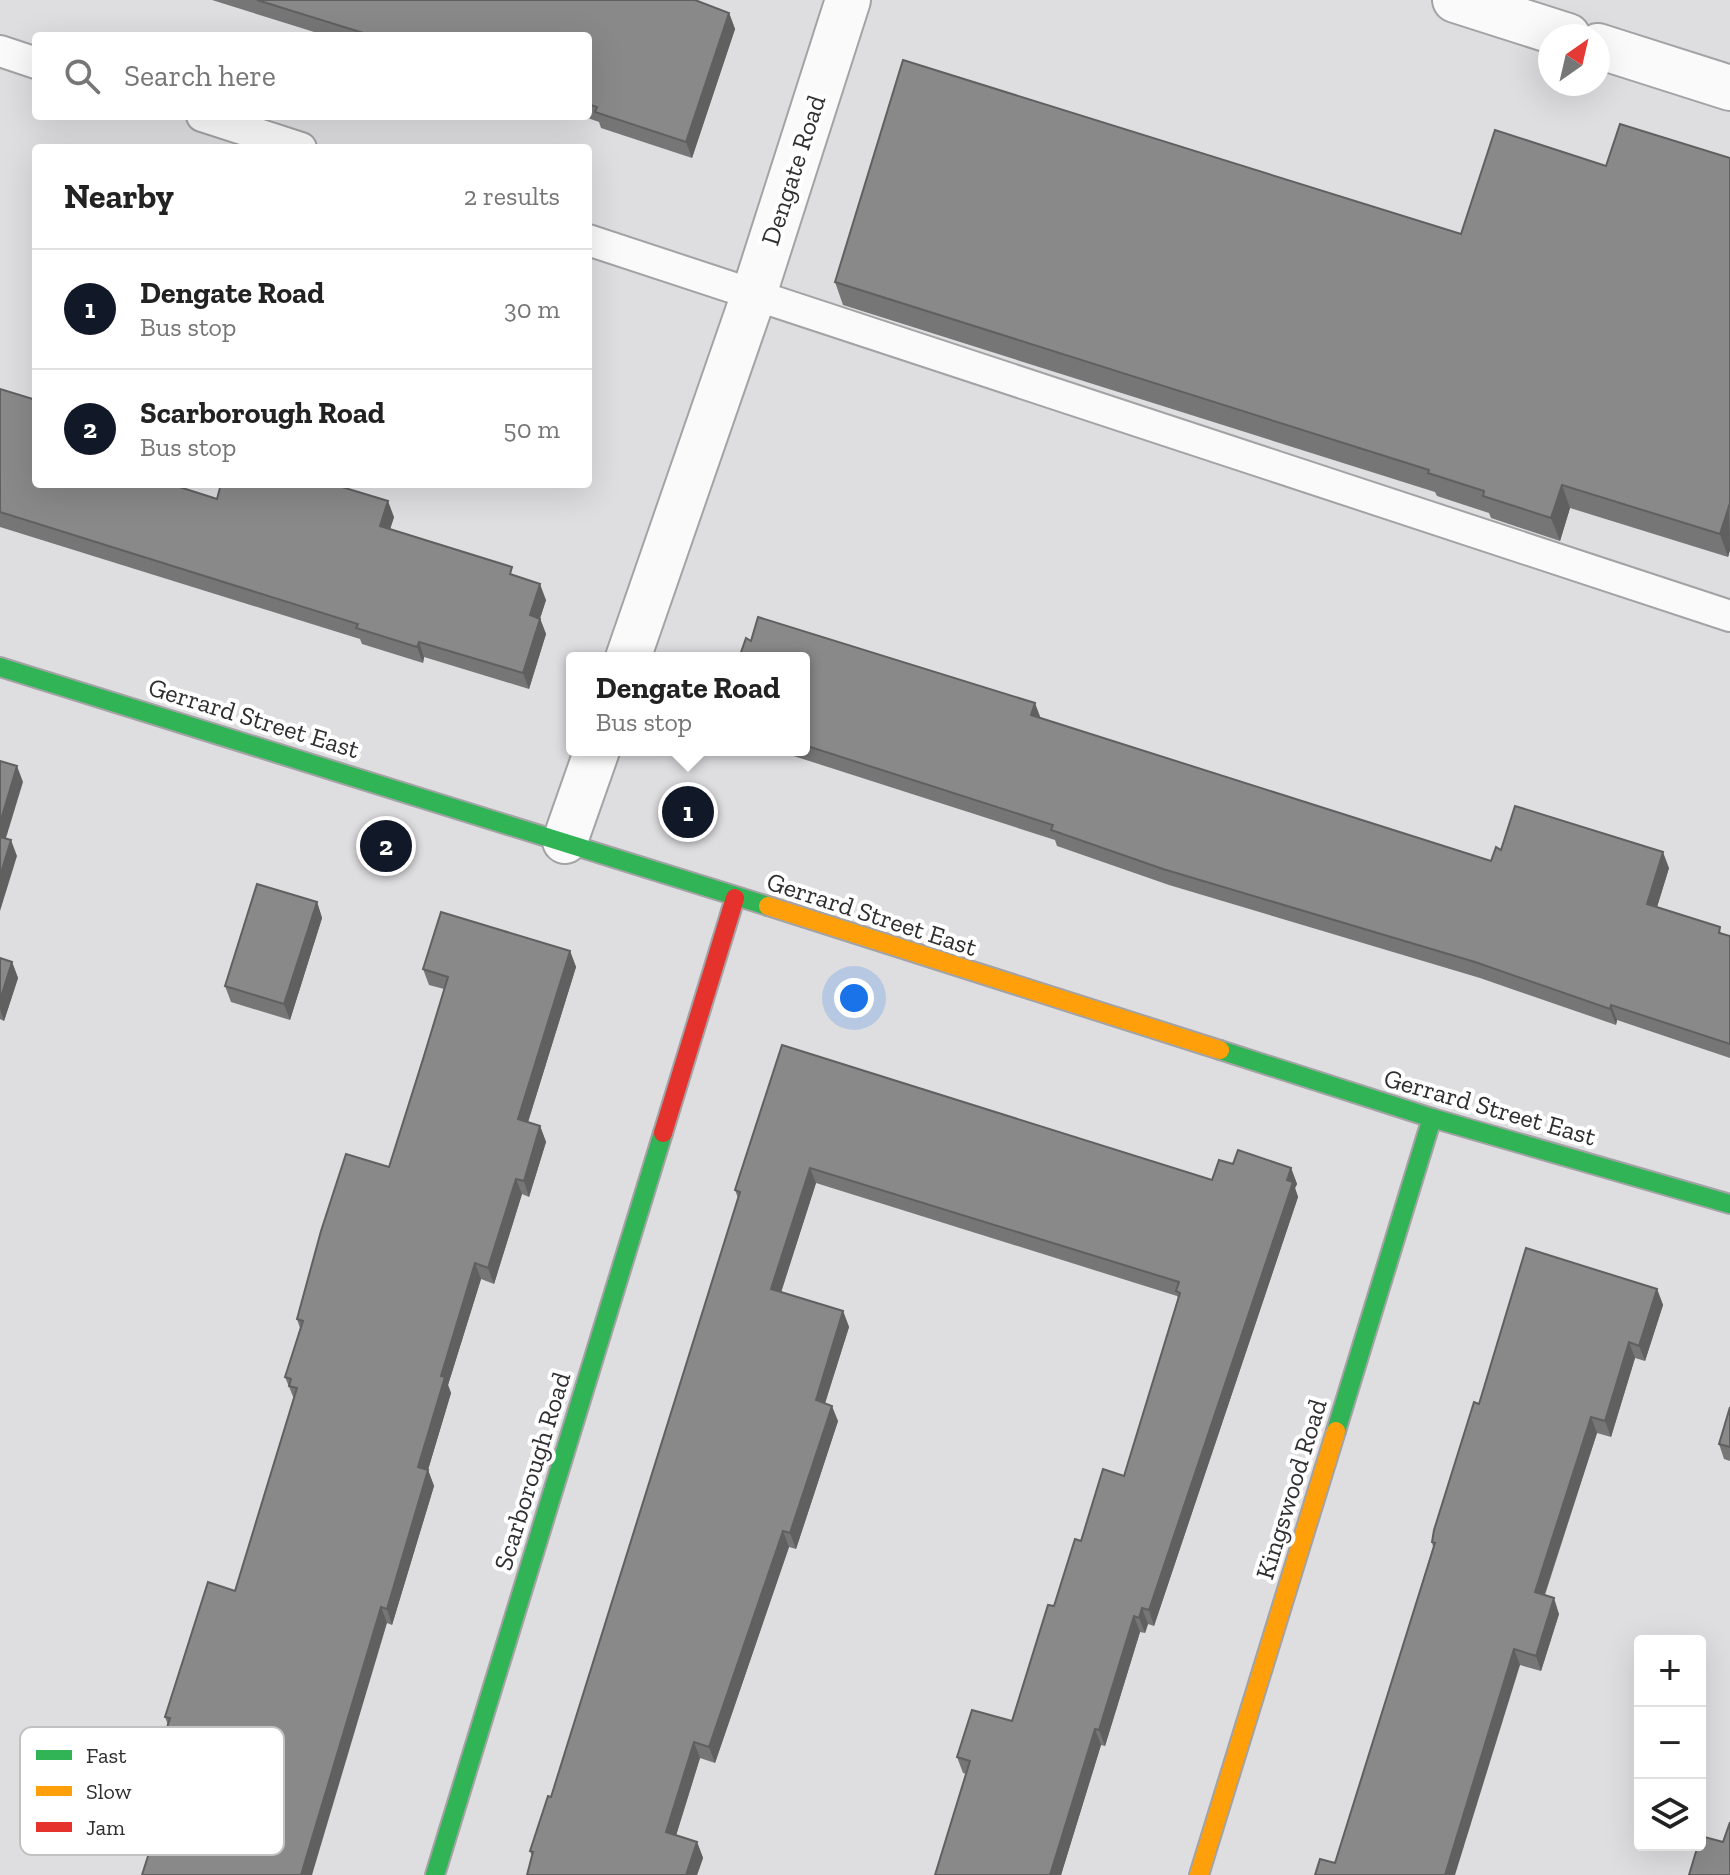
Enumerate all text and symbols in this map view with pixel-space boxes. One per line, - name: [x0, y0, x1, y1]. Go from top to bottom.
- north arrow: [1538, 24, 1610, 96]
- search box: [32, 32, 592, 120]
- icon: search: [60, 54, 104, 98]
- text: Search here: [124, 58, 276, 94]
- street label: Dengate Road: [754, 91, 832, 249]
- text: Nearby: [64, 176, 174, 217]
- text: 2 results: [464, 180, 560, 212]
- text: Dengate Road: [140, 275, 324, 311]
- text: 1: [85, 293, 95, 325]
- text: 30 m: [504, 293, 560, 325]
- text: Bus stop: [140, 311, 236, 343]
- text: Scarborough Road: [140, 395, 385, 431]
- text: 2: [83, 413, 97, 445]
- text: 50 m: [503, 413, 560, 445]
- text: Bus stop: [140, 431, 236, 463]
- popup: [566, 652, 810, 756]
- text: Dengate Road: [596, 670, 780, 706]
- street label: Gerrard Street East: [145, 671, 364, 765]
- text: Bus stop: [596, 706, 692, 738]
- pin: 1: [662, 782, 714, 842]
- pin: 2: [360, 816, 412, 876]
- street label: Gerrard Street East: [763, 865, 981, 963]
- your location: [834, 978, 874, 1018]
- street label: Gerrard Street East: [1380, 1061, 1600, 1153]
- street label: Scarborough Road: [487, 1368, 577, 1574]
- street label: Kingswood Road: [1248, 1395, 1334, 1583]
- map controls: [1634, 1635, 1706, 1851]
- button: +: [1634, 1635, 1706, 1707]
- button: −: [1634, 1707, 1706, 1779]
- legend: [20, 1727, 284, 1855]
- text: Fast: [86, 1742, 127, 1769]
- text: Slow: [86, 1778, 132, 1805]
- button: layers: [1634, 1779, 1706, 1851]
- text: Jam: [86, 1814, 125, 1841]

